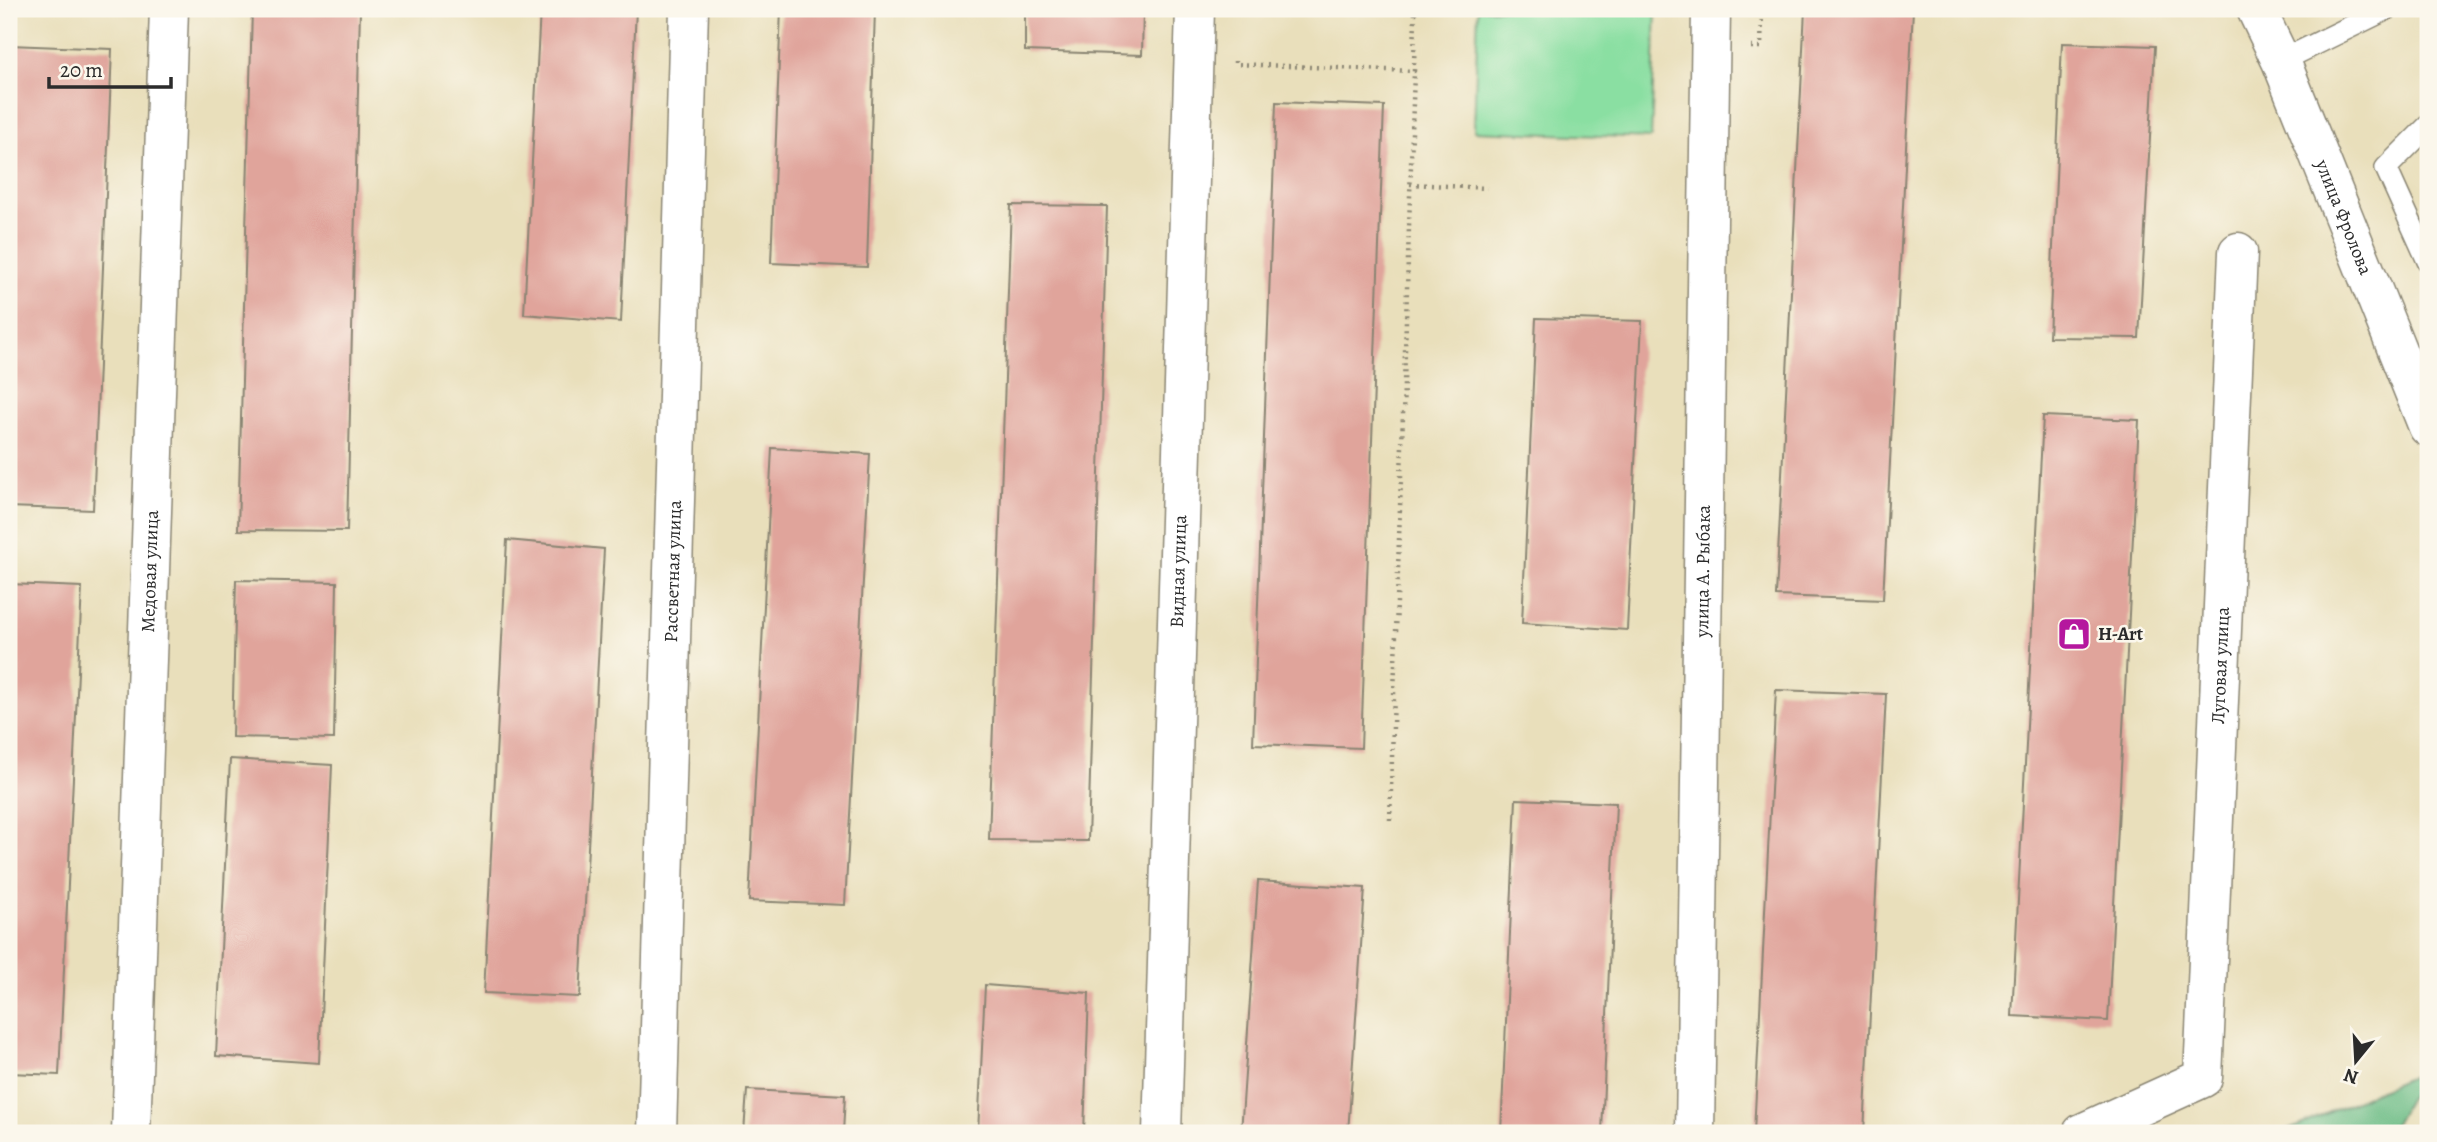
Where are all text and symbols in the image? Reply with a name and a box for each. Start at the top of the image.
scale bar [49,46,172,90]
text: 20 m [60,56,103,84]
street label: улица Фролова [2309,155,2379,279]
street label: Рассветная улица [658,499,688,643]
street label: улица А. Рыбака [1689,504,1717,639]
street label: Медовая улица [135,509,165,633]
street label: Видная улица [1164,514,1193,628]
street label: Луговая улица [2205,606,2236,724]
shop icon: H-Art [2055,615,2093,653]
place label: H-Art [2098,621,2144,647]
north arrow [2322,1026,2392,1096]
text: N [2340,1062,2362,1091]

